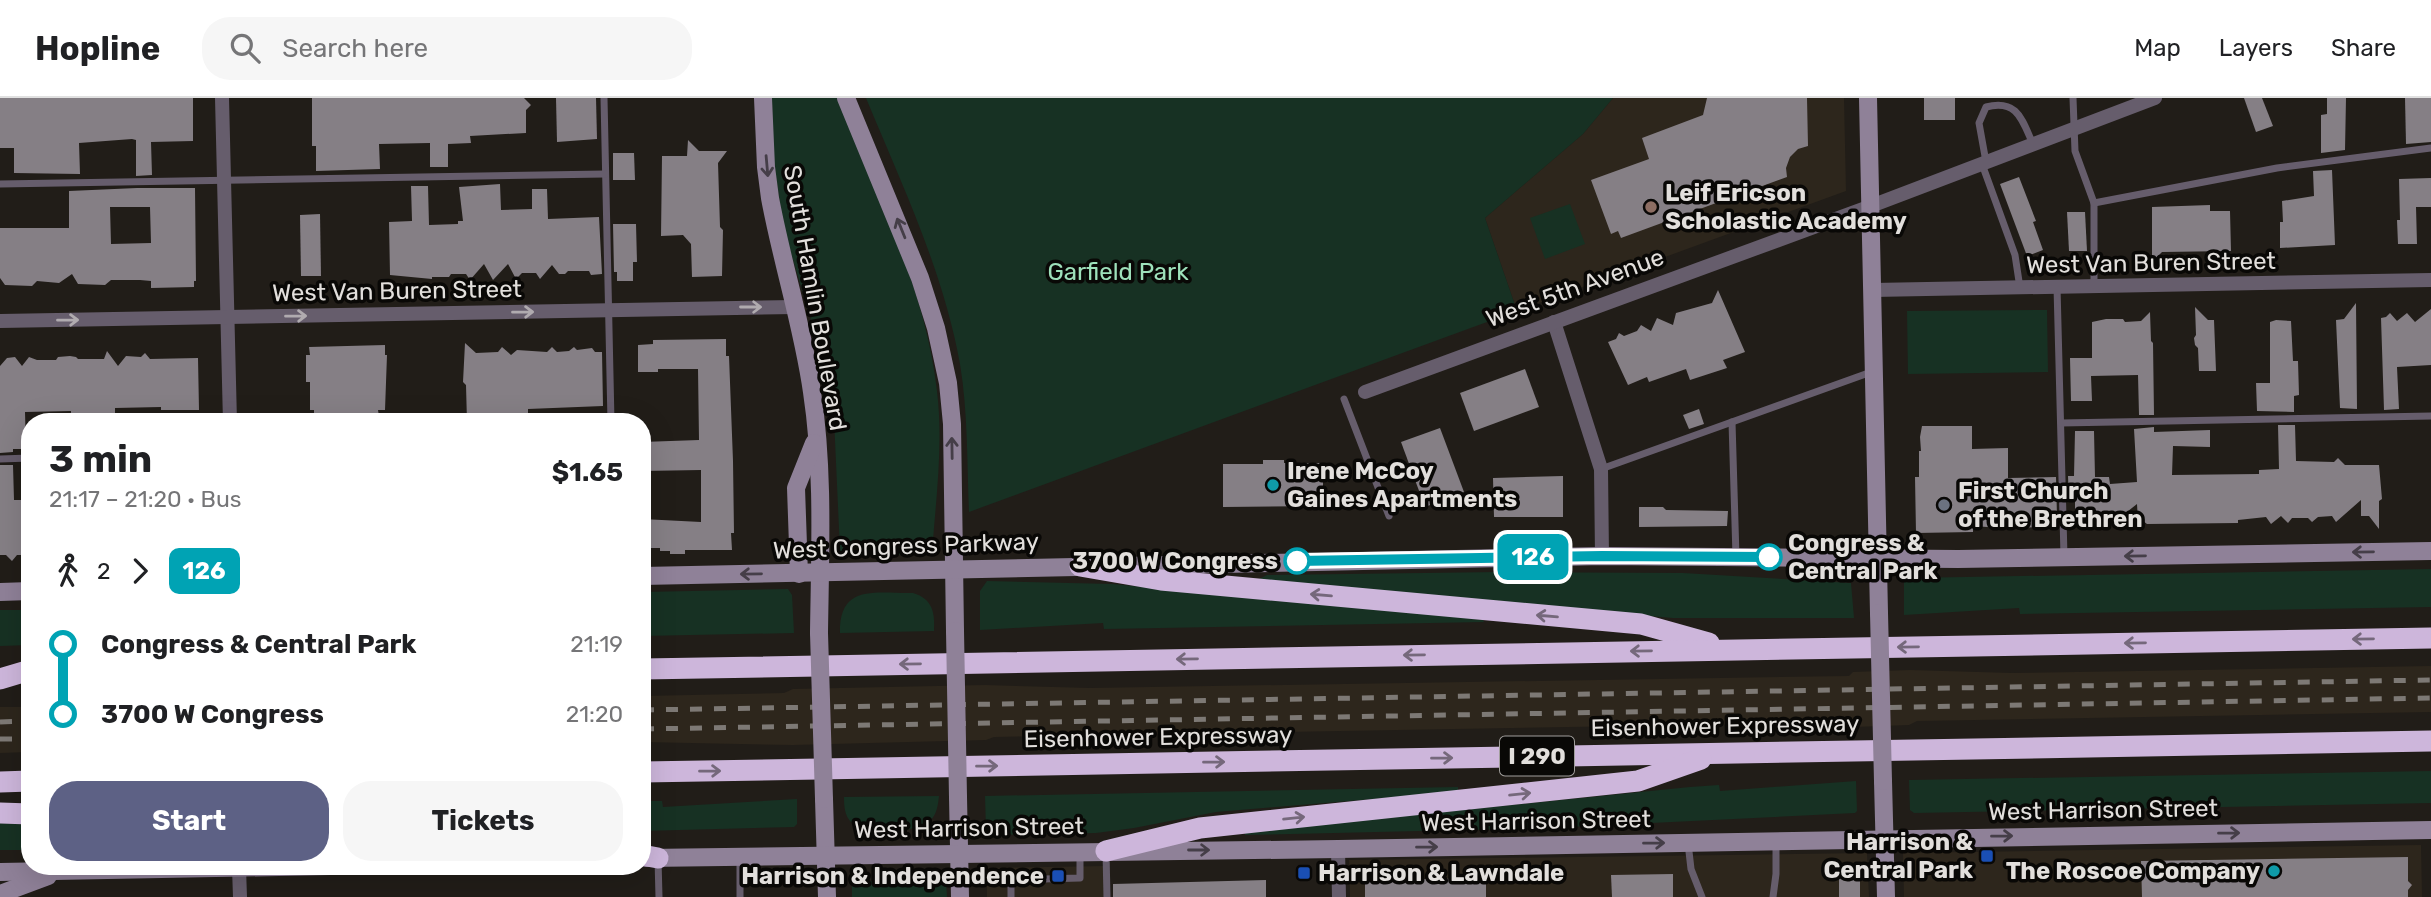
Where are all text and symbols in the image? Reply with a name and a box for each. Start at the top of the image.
search box [202,17,692,80]
text: Hopline [35,29,160,68]
icon: search [226,29,264,67]
text: Search here [282,33,428,64]
text: Map [2134,34,2181,62]
text: Layers [2219,34,2293,62]
text: Share [2331,34,2396,62]
one-way arrow [760,154,773,177]
street label: South Hamlin Boulevard [778,163,852,433]
place label: Leif Ericson Scholastic Academy [1665,179,1907,235]
marker: Leif Ericson Scholastic Academy [1643,199,1659,215]
one-way arrow [893,218,906,240]
street label: West 5th Avenue [1482,243,1668,333]
street label: West Van Buren Street [2026,247,2276,279]
park label: Garfield Park [1047,258,1189,286]
street label: West Van Buren Street [272,275,522,307]
one-way arrow [739,300,762,314]
one-way arrow [511,305,534,318]
one-way arrow [284,309,307,323]
one-way arrow [56,313,79,327]
text: 3 min [49,436,152,482]
one-way arrow [945,437,959,460]
text: $1.65 [552,457,623,488]
place label: Irene McCoy Gaines Apartments [1287,457,1517,513]
marker: Irene McCoy Gaines Apartments [1265,477,1281,493]
place label: First Church of the Brethren [1958,477,2143,533]
text: 21:17 – 21:20 · Bus [49,485,242,513]
marker: First Church of the Brethren [1936,497,1952,513]
street label: West Congress Parkway [773,527,1039,565]
place label: Congress & Central Park [1788,529,1937,585]
line badge: 126 [1493,534,1573,580]
text: 126 [1511,543,1555,571]
marker: Congress & Central Park [1756,544,1782,570]
one-way arrow [2352,545,2375,559]
place label: 3700 W Congress [1072,547,1278,575]
marker: 3700 W Congress [1284,548,1310,574]
one-way arrow [2124,549,2147,563]
icon: walk [49,552,87,590]
icon: forward [121,552,159,590]
text: 2 [97,557,111,585]
text: 126 [183,557,226,585]
one-way arrow [740,568,763,581]
one-way arrow [1310,588,1332,601]
one-way arrow [1536,609,1559,622]
text: Congress & Central Park [101,629,417,660]
text: 21:19 [570,630,623,658]
one-way arrow [2352,632,2375,646]
one-way arrow [2124,636,2147,650]
one-way arrow [1897,640,1920,654]
one-way arrow [1630,644,1653,658]
one-way arrow [1403,648,1426,662]
one-way arrow [1175,652,1198,666]
one-way arrow [899,657,922,671]
text: 3700 W Congress [101,699,324,730]
text: 21:20 [566,700,623,728]
street label: Eisenhower Expressway [1590,710,1860,742]
street label: Eisenhower Expressway [1023,721,1293,753]
road number: I 290 [1500,736,1574,776]
one-way arrow [1430,751,1453,765]
one-way arrow [1203,755,1226,769]
one-way arrow [975,759,998,773]
one-way arrow [699,764,722,778]
button: Start [49,781,329,861]
button: Tickets [343,781,623,861]
one-way arrow [1508,787,1531,800]
street label: West Harrison Street [1988,794,2218,826]
street label: West Harrison Street [1421,805,1651,837]
one-way arrow [1282,811,1305,824]
street label: West Harrison Street [854,812,1084,844]
one-way arrow [2218,826,2241,839]
place label: Harrison & Central Park [1824,828,1973,884]
one-way arrow [1990,829,2013,843]
one-way arrow [1642,836,1665,849]
one-way arrow [1415,841,1438,854]
one-way arrow [1187,843,1210,857]
marker: Harrison & Central Park [1979,848,1995,864]
place label: The Roscoe Company [2006,857,2260,885]
place label: Harrison & Lawndale [1318,859,1564,887]
place label: Harrison & Independence [741,862,1044,890]
marker: The Roscoe Company [2266,863,2282,879]
marker: Harrison & Lawndale [1296,865,1312,881]
marker: Harrison & Independence [1050,868,1066,884]

